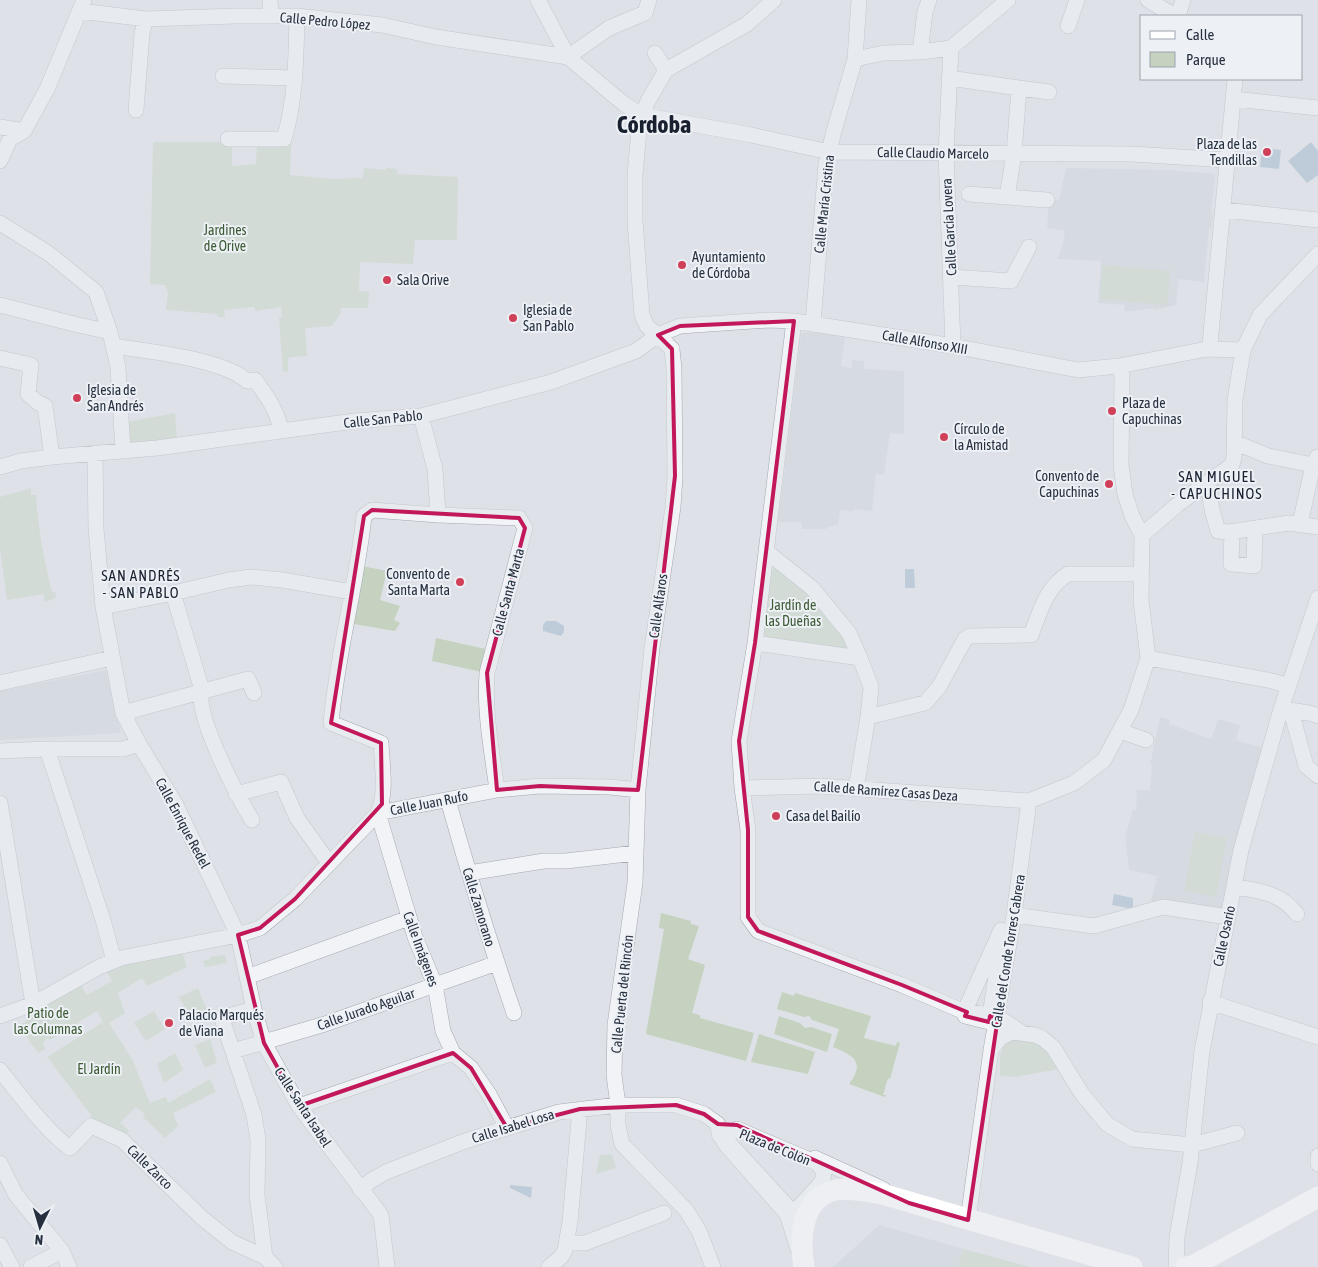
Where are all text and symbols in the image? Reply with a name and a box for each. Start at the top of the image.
street label: Calle Pedro López [279,9,371,33]
legend [1140,15,1303,80]
text: Calle [1186,26,1215,43]
text: Parque [1186,51,1226,68]
district label: Córdoba [617,111,691,138]
place label: Plaza de las Tendillas [1196,136,1257,168]
street label: Calle Claudio Marcelo [877,144,989,162]
marker: Plaza de las Tendillas [1261,146,1273,158]
street label: Calle María Cristina [811,154,837,254]
street label: Calle García Lovera [938,178,960,276]
park label: Jardines de Orive [203,222,247,254]
place label: Ayuntamiento de Córdoba [692,249,766,281]
marker: Ayuntamiento de Córdoba [676,259,688,271]
place label: Sala Orive [397,272,449,288]
marker: Sala Orive [381,274,393,286]
place label: Iglesia de San Pablo [523,302,574,334]
marker: Iglesia de San Pablo [507,312,519,324]
street label: Calle Alfonso XIII [881,327,969,357]
place label: Iglesia de San Andrés [87,382,144,414]
marker: Iglesia de San Andrés [71,392,83,404]
place label: Plaza de Capuchinas [1122,395,1182,427]
marker: Plaza de Capuchinas [1106,405,1118,417]
street label: Calle San Pablo [343,407,423,431]
place label: Círculo de la Amistad [954,421,1008,453]
marker: Círculo de la Amistad [938,431,950,443]
place label: Convento de Capuchinas [1035,468,1099,500]
district label: SAN MIGUEL - CAPUCHINOS [1171,468,1263,502]
marker: Convento de Capuchinas [1103,478,1115,490]
street label: Calle Santa Marta [489,546,527,638]
place label: Convento de Santa Marta [386,566,450,598]
district label: SAN ANDRÉS - SAN PABLO [101,567,181,601]
street label: Calle Alfaros [646,573,670,639]
marker: Convento de Santa Marta [454,576,466,588]
park label: Jardín de las Dueñas [765,597,821,629]
street label: Calle Enrique Redel [152,775,214,871]
street label: Calle de Ramírez Casas Deza [813,778,959,804]
street label: Calle Juan Rufo [389,788,469,818]
place label: Casa del Bailío [786,808,861,824]
marker: Casa del Bailío [770,810,782,822]
street label: Calle Zamorano [459,866,499,948]
street label: Calle del Conde Torres Cabrera [988,873,1028,1029]
street label: Calle Osario [1210,904,1238,968]
street label: Calle Imágenes [400,909,442,989]
street label: Calle Puerta del Rincón [608,934,636,1054]
street label: Calle Jurado Aguilar [315,984,418,1033]
park label: Patio de las Columnas [14,1005,82,1037]
place label: Palacio Marqués de Viana [179,1007,264,1039]
marker: Palacio Marqués de Viana [163,1017,175,1029]
park label: El Jardín [77,1061,121,1077]
street label: Calle Santa Isabel [271,1064,335,1150]
street label: Calle Isabel Losa [470,1106,556,1146]
street label: Plaza de Colón [737,1125,813,1169]
street label: Calle Zarco [124,1141,176,1193]
north arrow [15,1202,65,1252]
text: N [34,1232,44,1248]

